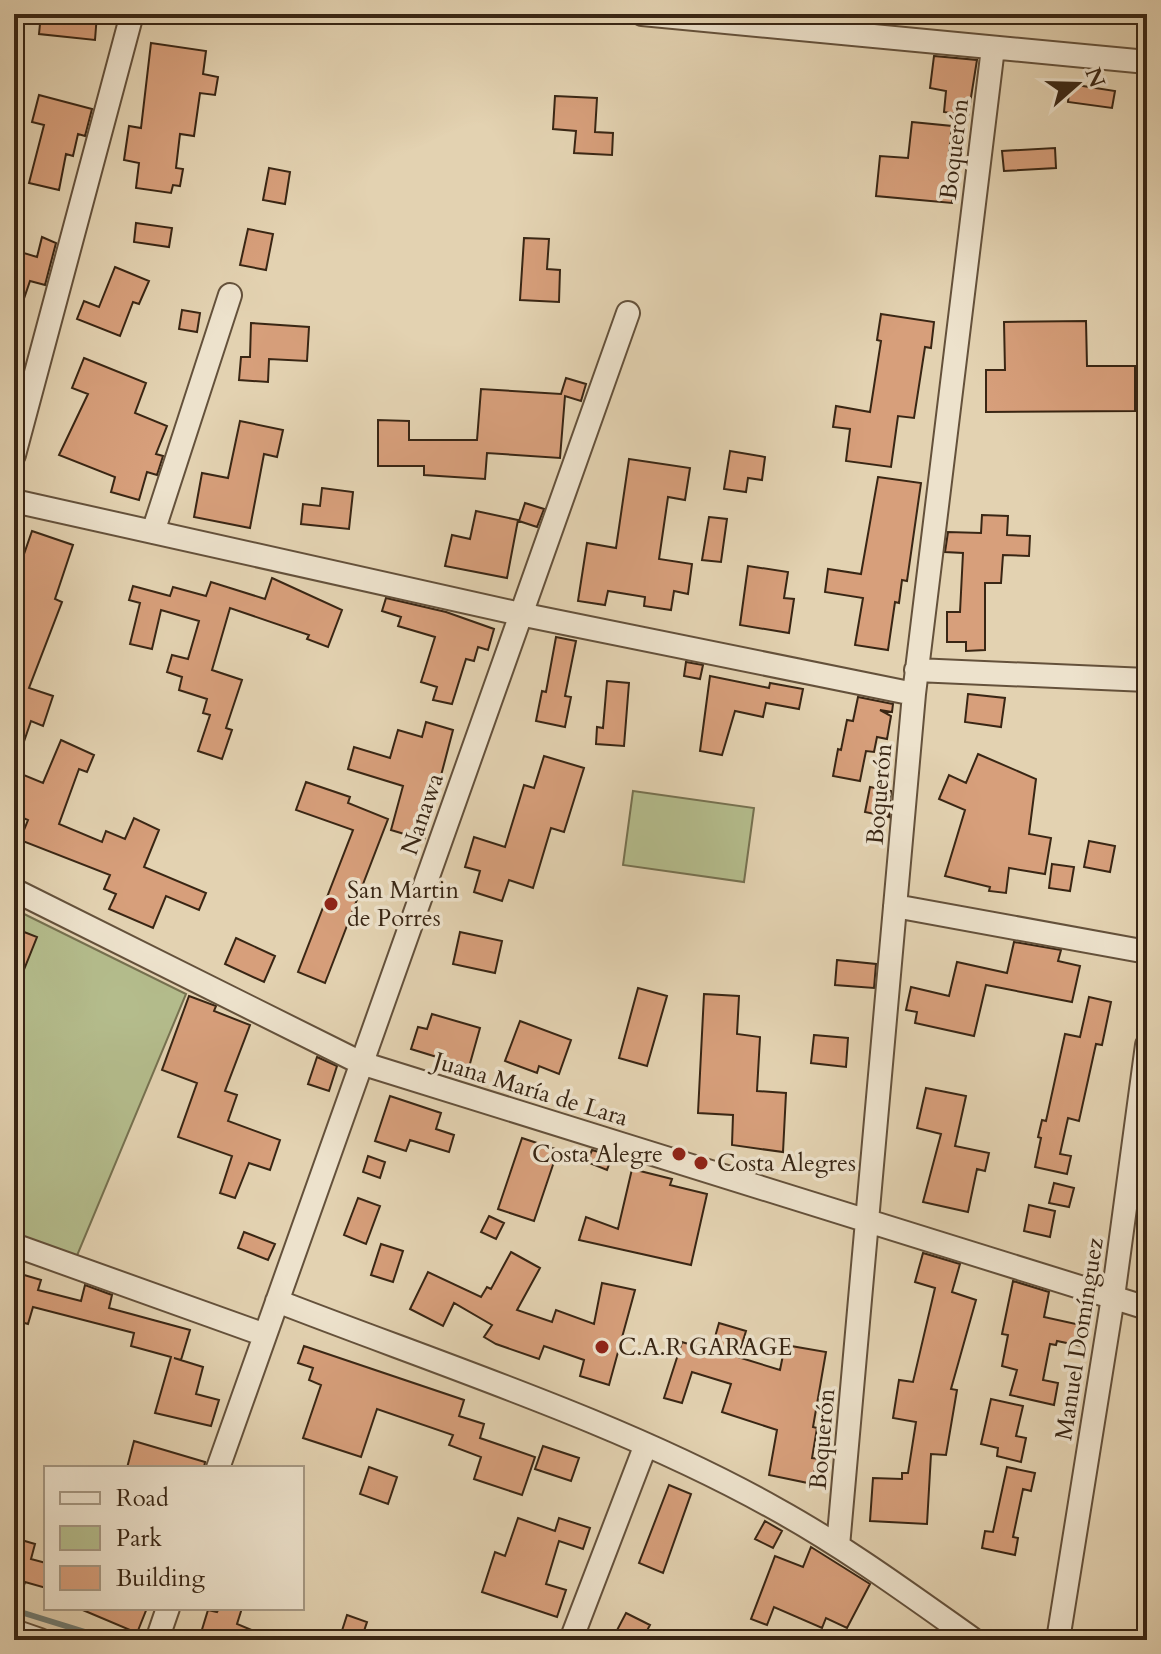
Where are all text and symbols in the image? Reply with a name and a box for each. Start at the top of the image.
north arrow [1037,44,1117,124]
text: N [1077,63,1112,92]
street label: Boquerón [932,96,977,201]
street label: Boquerón [859,742,900,846]
street label: Nanawa [393,768,452,859]
place label: San Martin de Porres [347,874,460,935]
marker: San Martin de Porres [322,895,340,913]
street label: Juana María de Lara [427,1043,633,1135]
place label: Costa Alegre [532,1138,663,1171]
marker: Costa Alegre [670,1145,688,1163]
place label: Costa Alegres [717,1147,856,1180]
marker: Costa Alegres [692,1154,710,1172]
street label: Manuel Domínguez [1047,1235,1112,1443]
place label: C.A.R GARAGE [618,1331,792,1364]
marker: C.A.R GARAGE [593,1338,611,1356]
street label: Boquerón [802,1387,843,1491]
legend [44,1466,304,1610]
text: Road [116,1482,169,1515]
text: Park [116,1522,162,1555]
text: Building [116,1562,206,1595]

